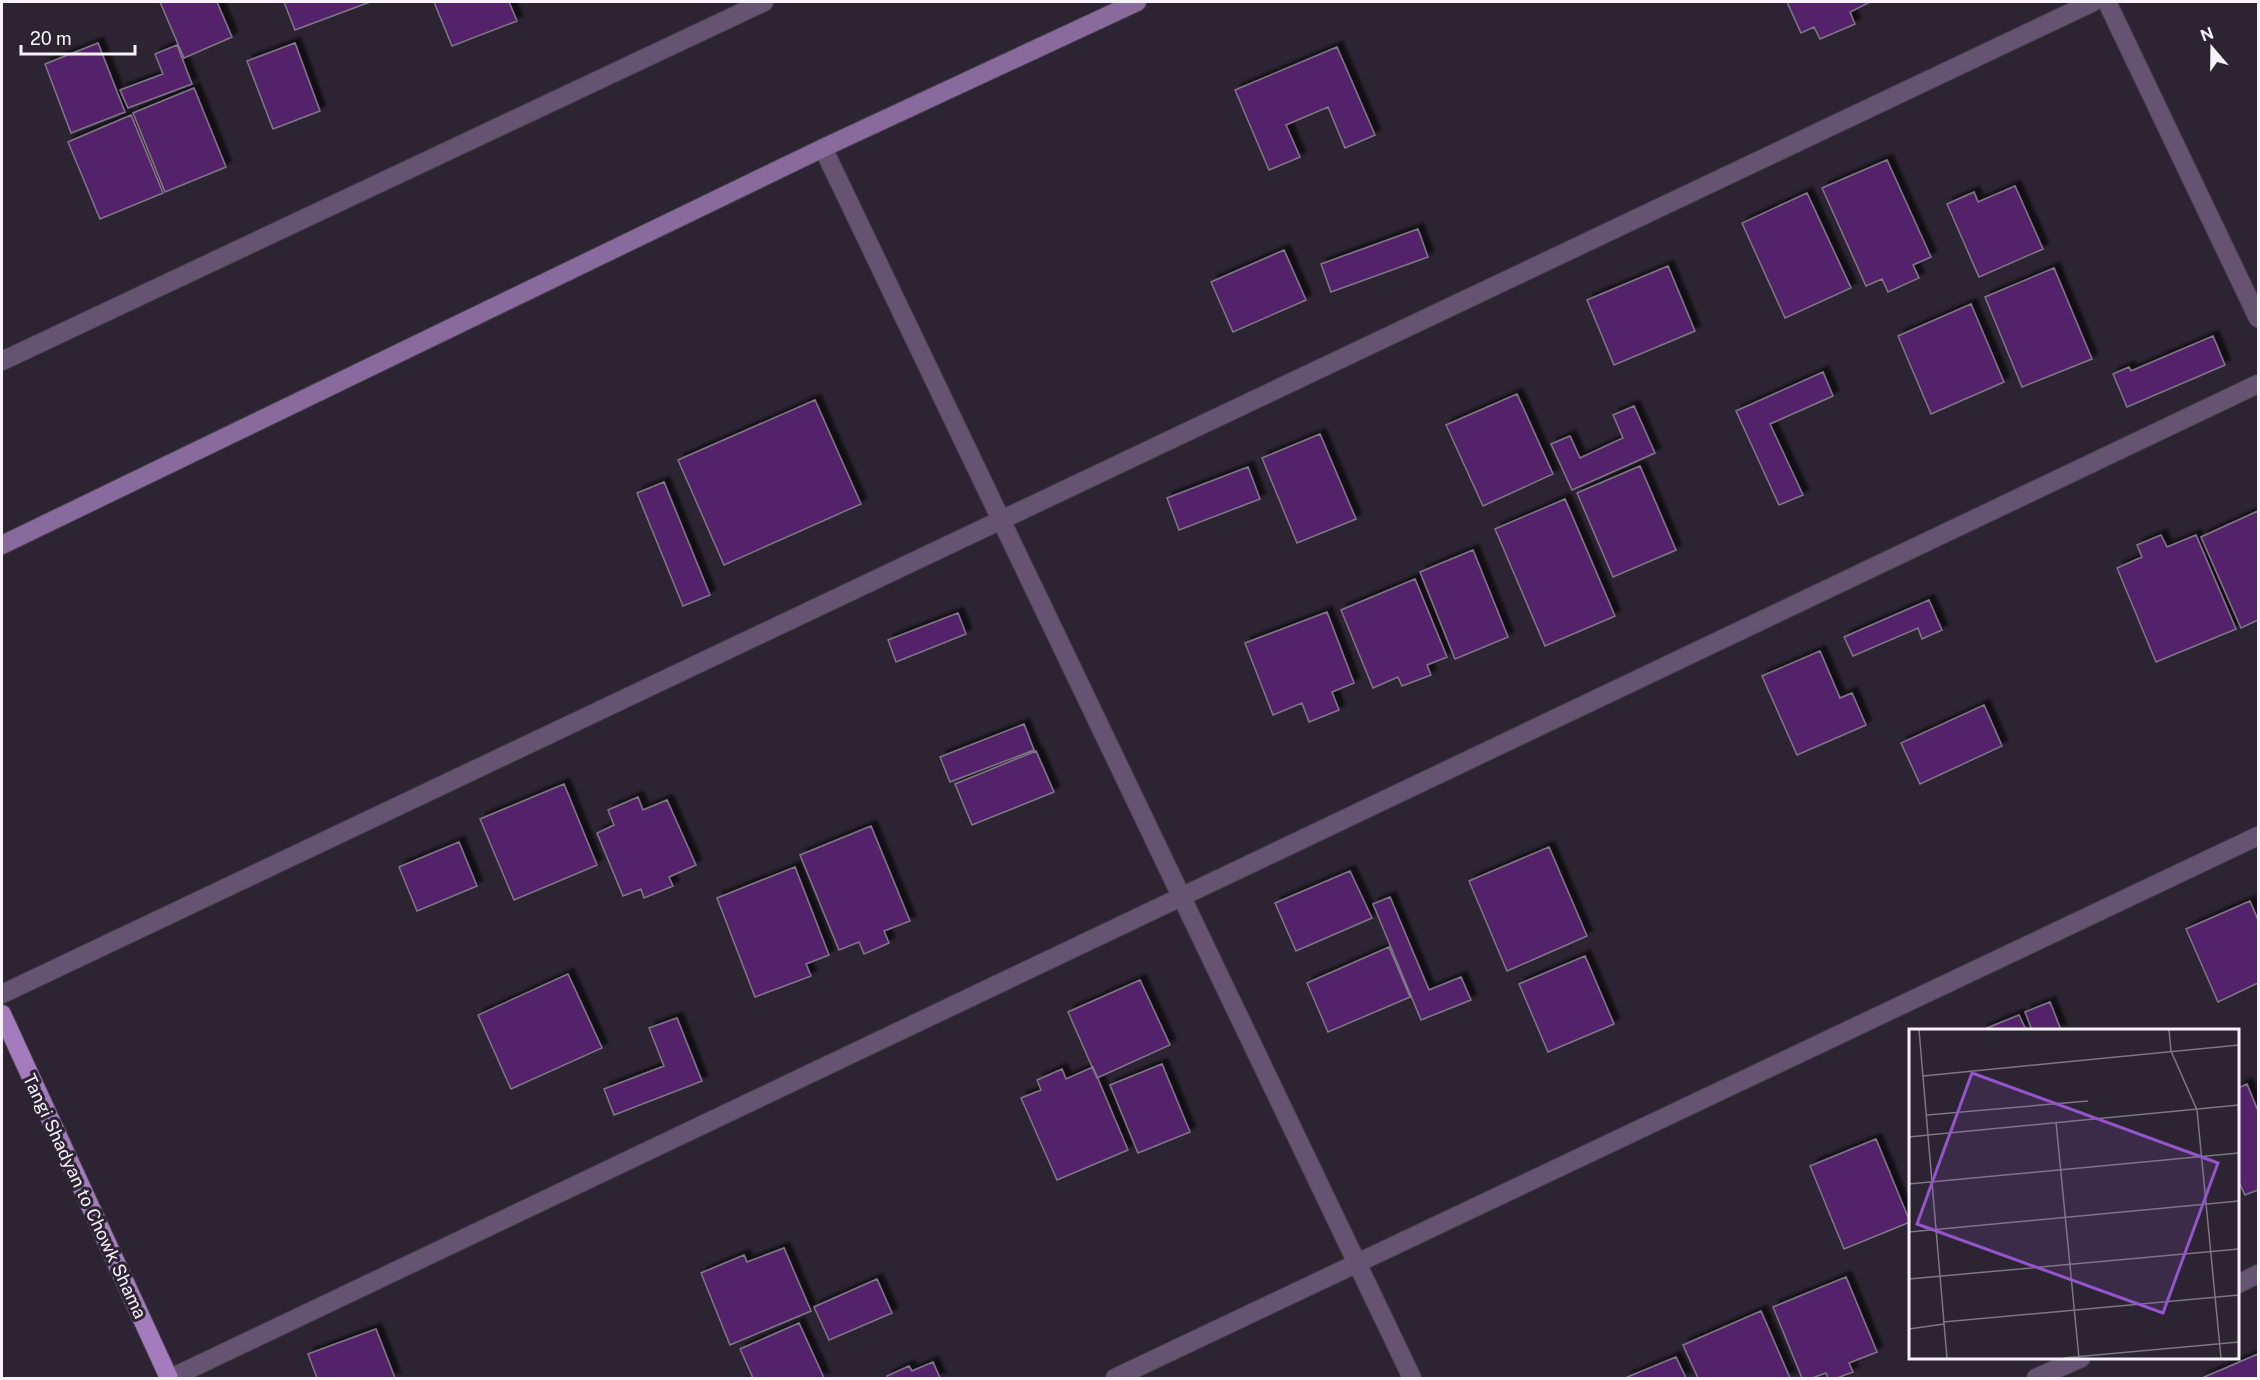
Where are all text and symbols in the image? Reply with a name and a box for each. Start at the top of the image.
scale bar [21,18,135,56]
north arrow [2182,18,2242,78]
text: N [2198,23,2216,45]
text: 20 m [30,28,72,49]
inset map [1909,1029,2239,1359]
street label: Tangi Shadyan to Chowk Shama [19,1070,151,1322]

